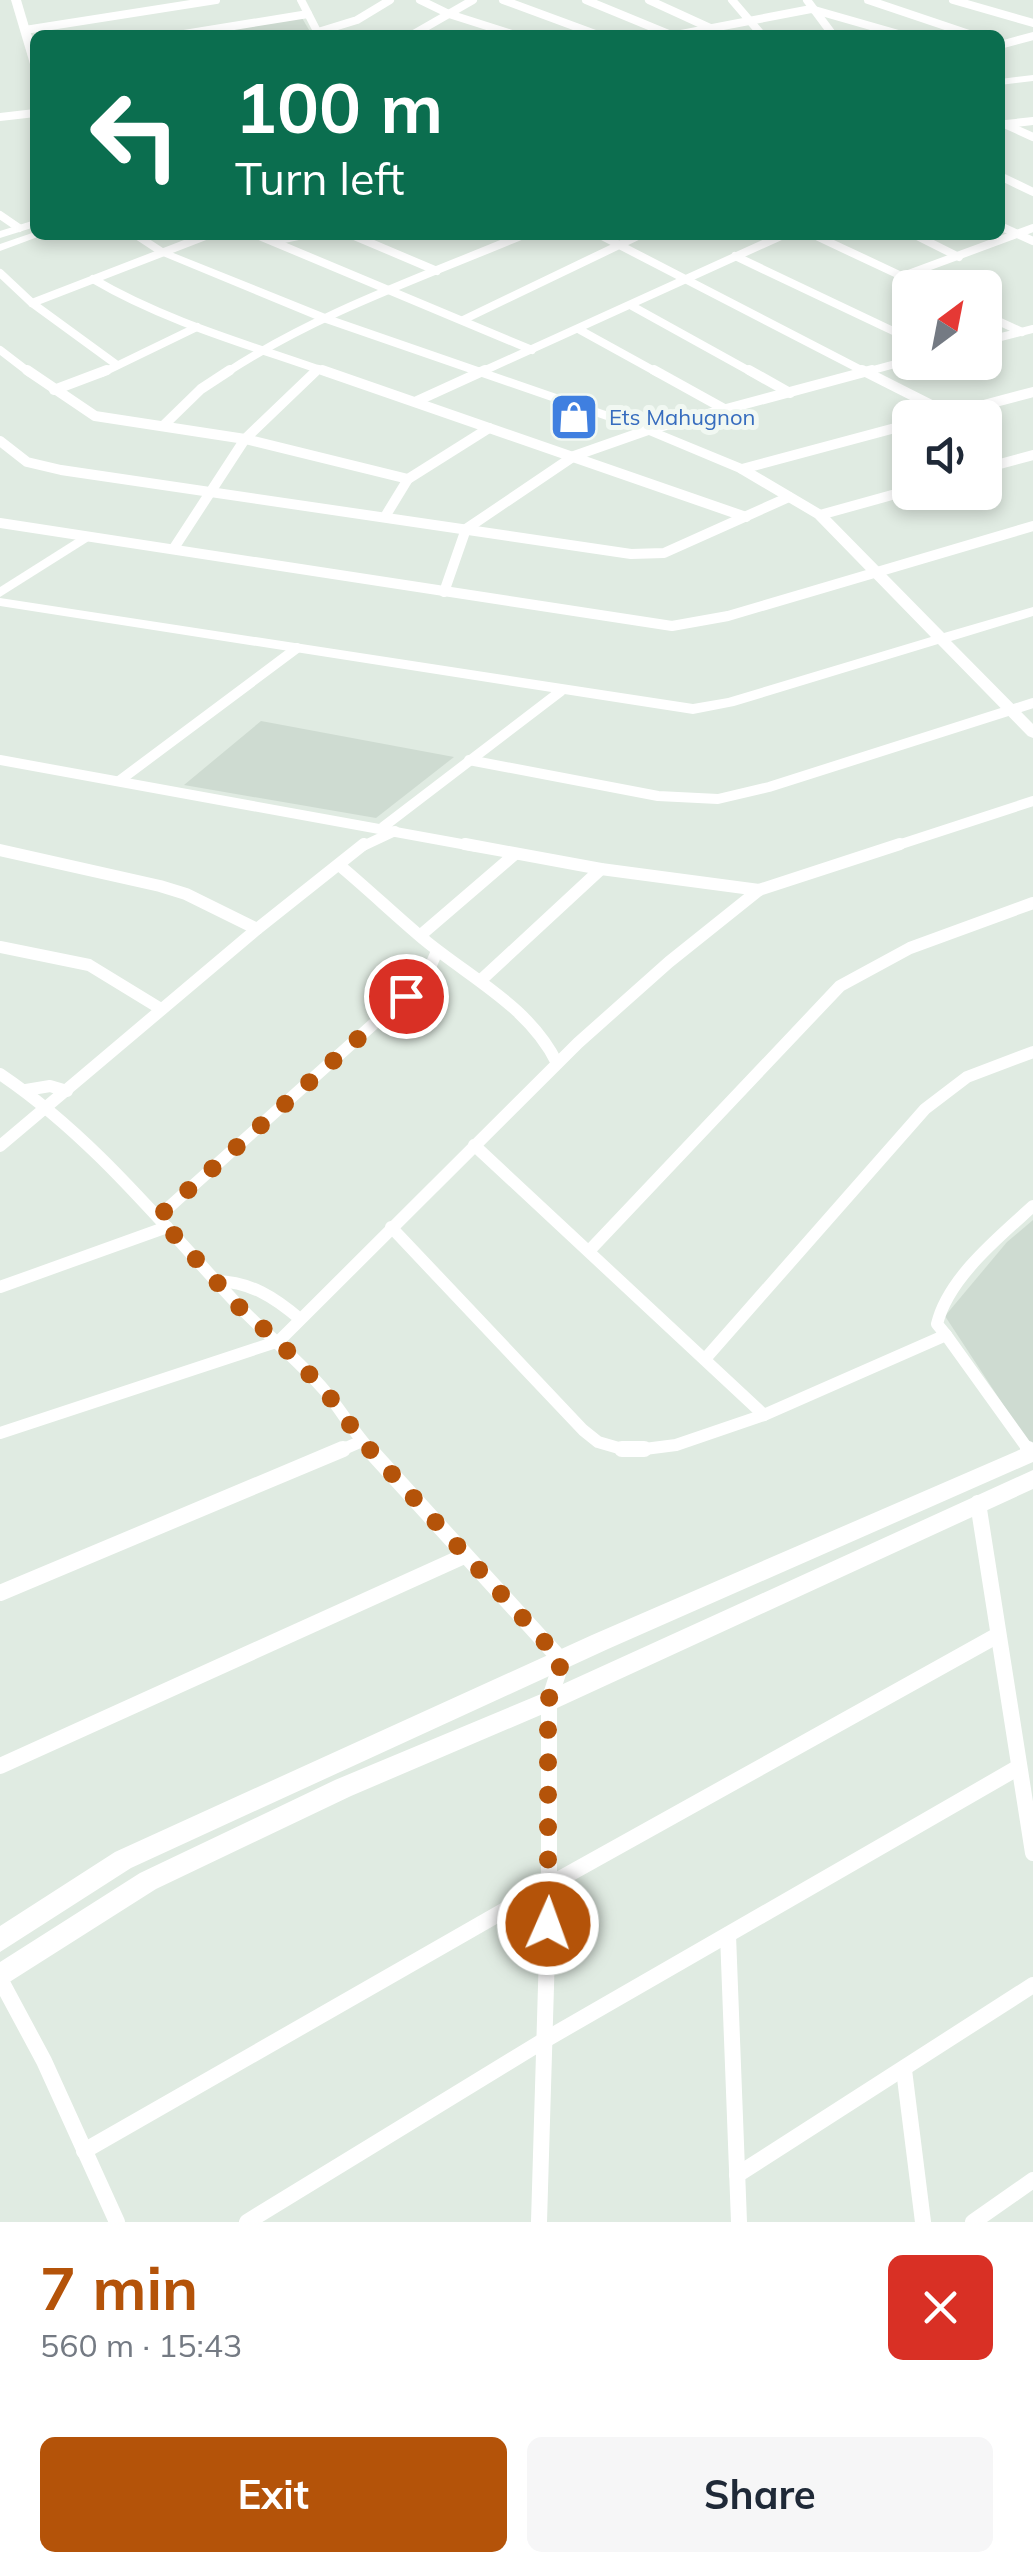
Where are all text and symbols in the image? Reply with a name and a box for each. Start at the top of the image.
text: 100 m [235,63,443,151]
icon: left [70,70,200,200]
text: Turn left [235,150,404,206]
north arrow [892,270,1002,380]
map controls [892,270,1002,510]
shop icon: Ets Mahugnon [548,391,600,443]
button: sound [892,400,1002,510]
place label: Ets Mahugnon [609,403,755,431]
pin [364,954,449,1039]
icon: arrive [379,969,434,1024]
position arrow [496,1872,600,1976]
text: 7 min [40,2250,198,2325]
button: close [888,2255,993,2360]
text: 560 m · 15:43 [40,2325,242,2365]
button: Exit [40,2437,507,2552]
button: Share [527,2437,993,2552]

